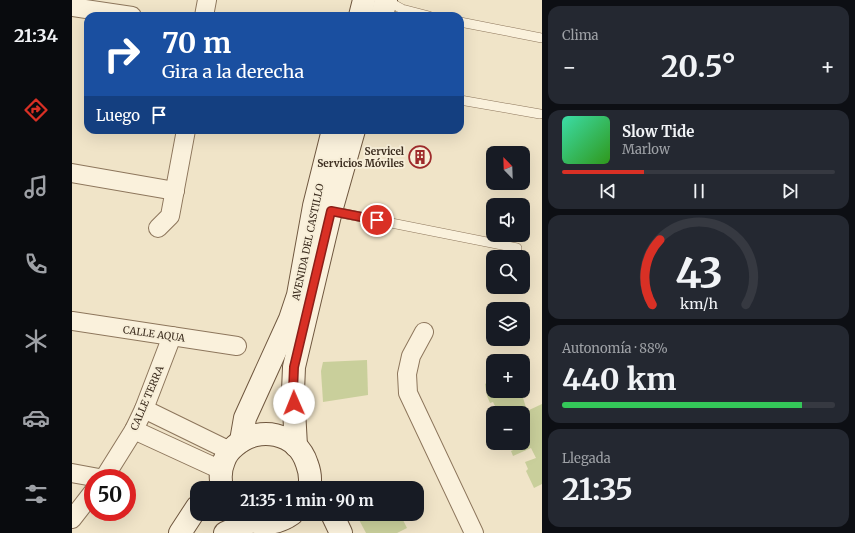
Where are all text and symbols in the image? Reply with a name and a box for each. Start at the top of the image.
text: 21:34 [14,24,58,47]
text: 70 m [162,25,231,61]
text: Clima [562,27,599,44]
icon: right [96,28,148,80]
text: 20.5° [661,47,736,85]
text: − [562,53,577,81]
text: + [820,53,835,81]
text: Gira a la derecha [162,60,304,83]
icon: directions [22,96,50,124]
icon: arrive [148,104,170,126]
text: Luego [96,106,140,125]
text: Slow Tide [622,122,694,141]
text: Marlow [622,141,670,158]
building icon: Servicel Servicios Móviles [407,144,433,170]
place label: Servicel Servicios Móviles [317,145,405,170]
north arrow [486,146,530,190]
map controls [486,146,530,450]
icon: music [22,173,50,201]
icon: previous [597,180,619,202]
icon: pause [688,180,710,202]
icon: next [779,180,801,202]
street label: AVENIDA DEL CASTILLO [289,182,327,303]
button: sound [486,198,530,242]
pin [360,203,394,237]
icon: arrive [366,209,388,231]
text: 43 [675,246,722,298]
icon: phone [22,250,50,278]
button: search [486,250,530,294]
text: km/h [680,294,718,312]
button: layers [486,302,530,346]
street label: CALLE AQUA [122,323,187,345]
icon: climate [22,327,50,355]
text: Autonomía · 88% [562,340,668,357]
button: + [486,354,530,398]
text: 440 km [562,360,676,398]
street label: CALLE TERRA [128,363,167,432]
position arrow [273,382,315,424]
icon: car [22,404,50,432]
button: − [486,406,530,450]
text: Llegada [562,450,611,467]
speed limit sign: 50 [84,469,136,521]
text: 21:35 [562,470,633,508]
icon: filters [22,480,50,508]
text: 21:35 · 1 min · 90 m [240,491,374,510]

